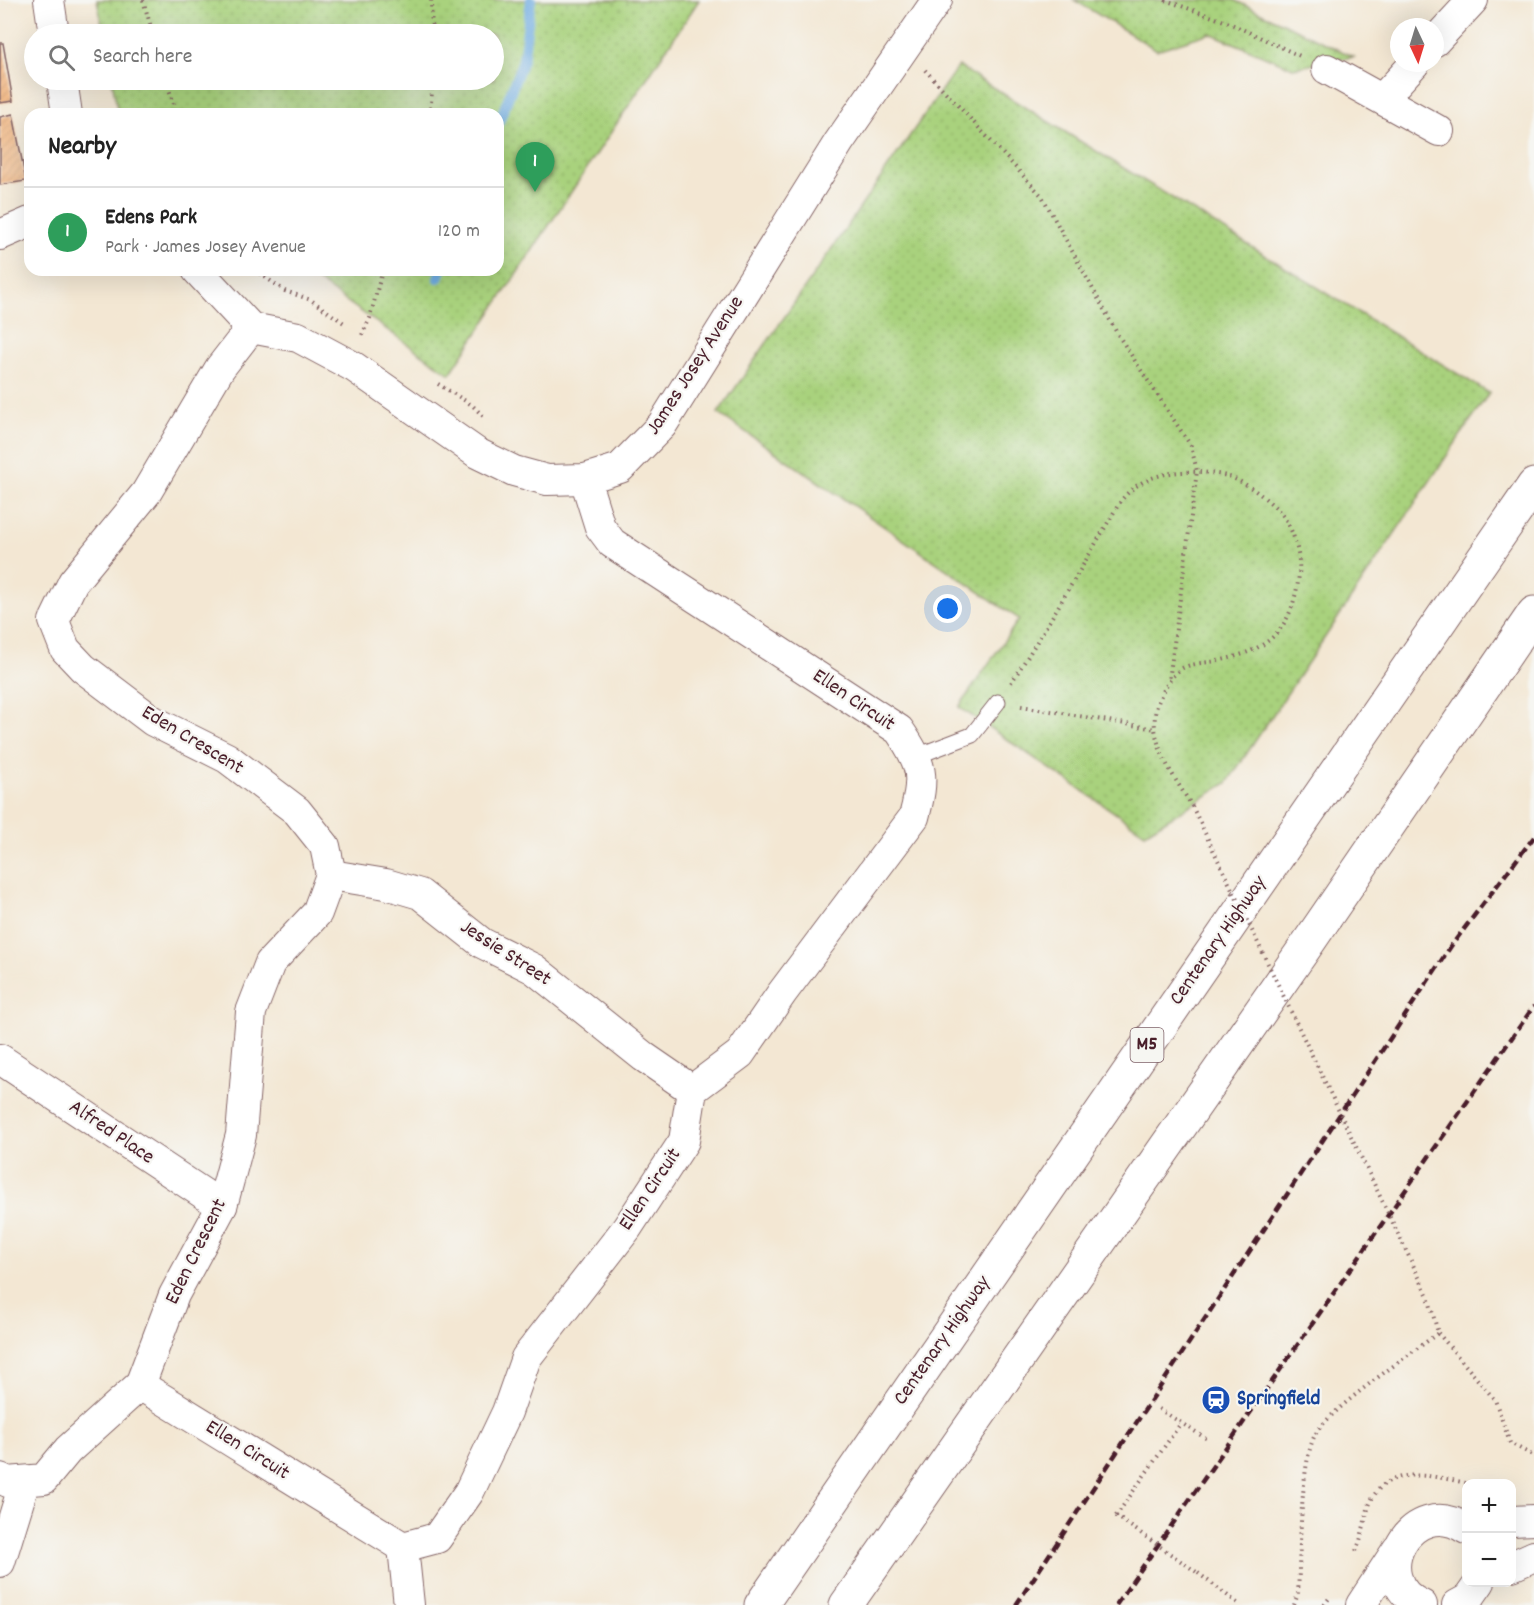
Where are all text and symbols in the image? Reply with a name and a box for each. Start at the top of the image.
north arrow [1390,18,1444,72]
search box [24,24,504,90]
icon: search [45,41,78,74]
text: Search here [93,42,192,73]
text: Nearby [48,129,116,166]
pin: 1 [516,142,554,192]
text: Edens Park [105,203,197,234]
text: 1 [65,218,70,246]
text: 120 m [438,218,480,246]
text: Park · James Josey Avenue [105,234,306,262]
street label: James Josey Avenue [640,290,752,442]
your location [933,594,962,623]
street label: Ellen Circuit [805,662,901,740]
street label: Eden Crescent [135,699,249,783]
street label: Centenary Highway [1163,870,1275,1012]
street label: Jessie Street [453,913,557,995]
road number: M5 [1130,1028,1164,1062]
street label: Alfred Place [62,1093,160,1173]
street label: Ellen Circuit [612,1142,690,1238]
street label: Eden Crescent [158,1194,236,1310]
street label: Centenary Highway [887,1270,999,1412]
station icon: Springfield [1200,1384,1232,1416]
place label: Springfield [1237,1385,1320,1415]
street label: Ellen Circuit [199,1413,295,1489]
map controls [1462,1479,1516,1587]
button: + [1462,1479,1516,1533]
button: − [1462,1533,1516,1587]

